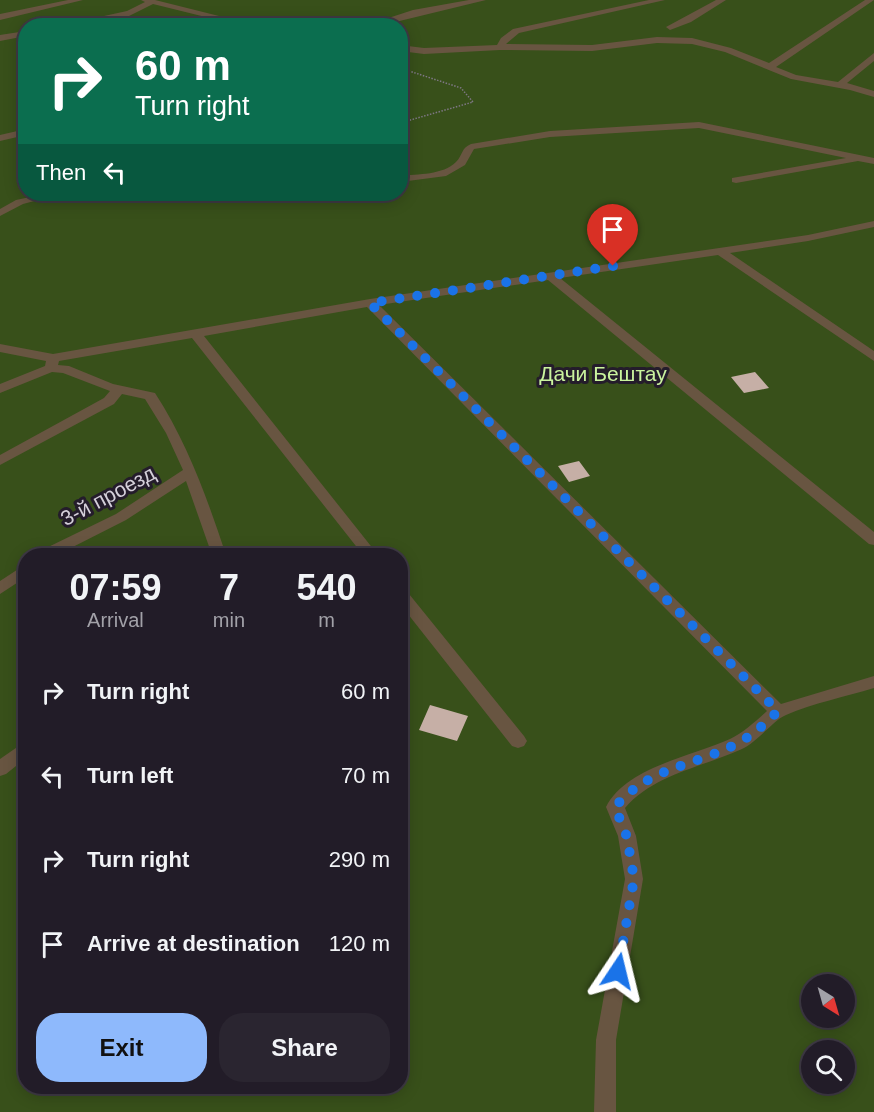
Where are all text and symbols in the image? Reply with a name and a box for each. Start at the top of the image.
icon: right [36,42,114,120]
text: 60 m [135,42,231,89]
text: Turn right [135,91,250,121]
icon: left [98,156,131,189]
text: Then [36,160,86,185]
pin [587,204,638,266]
icon: arrive [596,213,629,246]
park label: Дачи Бештау [539,362,667,385]
street label: 3-й проезд [57,461,159,530]
text: 07:59 [69,567,161,608]
text: 7 [219,567,239,608]
text: 540 [296,567,357,608]
text: Arrival [87,609,144,631]
text: min [213,609,245,631]
text: m [318,609,335,631]
icon: right [36,676,69,709]
text: Turn right [87,679,189,704]
text: 60 m [341,679,390,704]
icon: left [36,760,69,793]
text: Turn left [87,763,173,788]
text: 70 m [341,763,390,788]
icon: right [36,844,69,877]
text: Turn right [87,847,189,872]
text: 290 m [329,847,390,872]
icon: arrive [36,928,69,961]
text: Arrive at destination [87,931,300,956]
text: 120 m [329,931,390,956]
position arrow [586,939,650,1003]
north arrow [801,974,855,1028]
map controls [801,974,855,1094]
button: Exit [36,1013,207,1082]
button: Share [219,1013,390,1082]
button: search [801,1040,855,1094]

